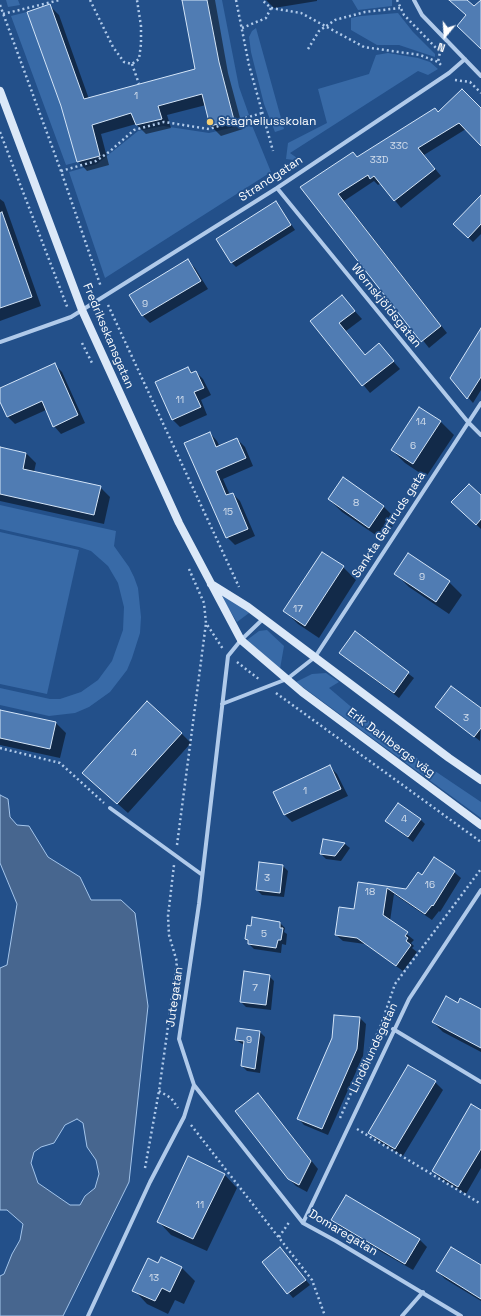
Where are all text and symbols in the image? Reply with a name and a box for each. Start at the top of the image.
north arrow [425,16,465,56]
text: N [436,40,447,55]
house number: 1 [134,90,138,102]
place label: Stagneliusskolan [218,115,316,129]
marker: Stagneliusskolan [205,117,215,127]
house number: 33C [390,140,408,152]
street label: Strandgatan [236,153,306,205]
house number: 33D [370,154,388,166]
street label: Wernskjöldsgatan [348,261,424,351]
street label: Fredriksskansgatan [79,281,137,391]
house number: 9 [142,298,148,310]
house number: 11 [176,394,184,406]
house number: 14 [416,416,426,428]
house number: 6 [410,440,416,452]
street label: Sankta Gertruds gata [349,469,429,581]
house number: 8 [353,497,359,509]
house number: 15 [223,506,233,518]
house number: 9 [419,571,425,583]
house number: 17 [293,603,303,615]
street label: Erik Dahlbergs väg [344,705,438,781]
house number: 3 [463,712,469,724]
house number: 4 [131,747,137,759]
house number: 1 [303,785,307,797]
house number: 4 [401,813,407,825]
house number: 3 [264,872,270,884]
house number: 16 [425,879,435,891]
house number: 18 [365,886,375,898]
house number: 5 [261,928,267,940]
street label: Jutegatan [164,966,186,1028]
house number: 7 [252,982,258,994]
street label: Lindölundsgatan [347,1001,401,1095]
house number: 9 [246,1034,252,1046]
house number: 11 [196,1199,204,1211]
street label: Domaregatan [306,1207,380,1259]
house number: 13 [149,1272,159,1284]

